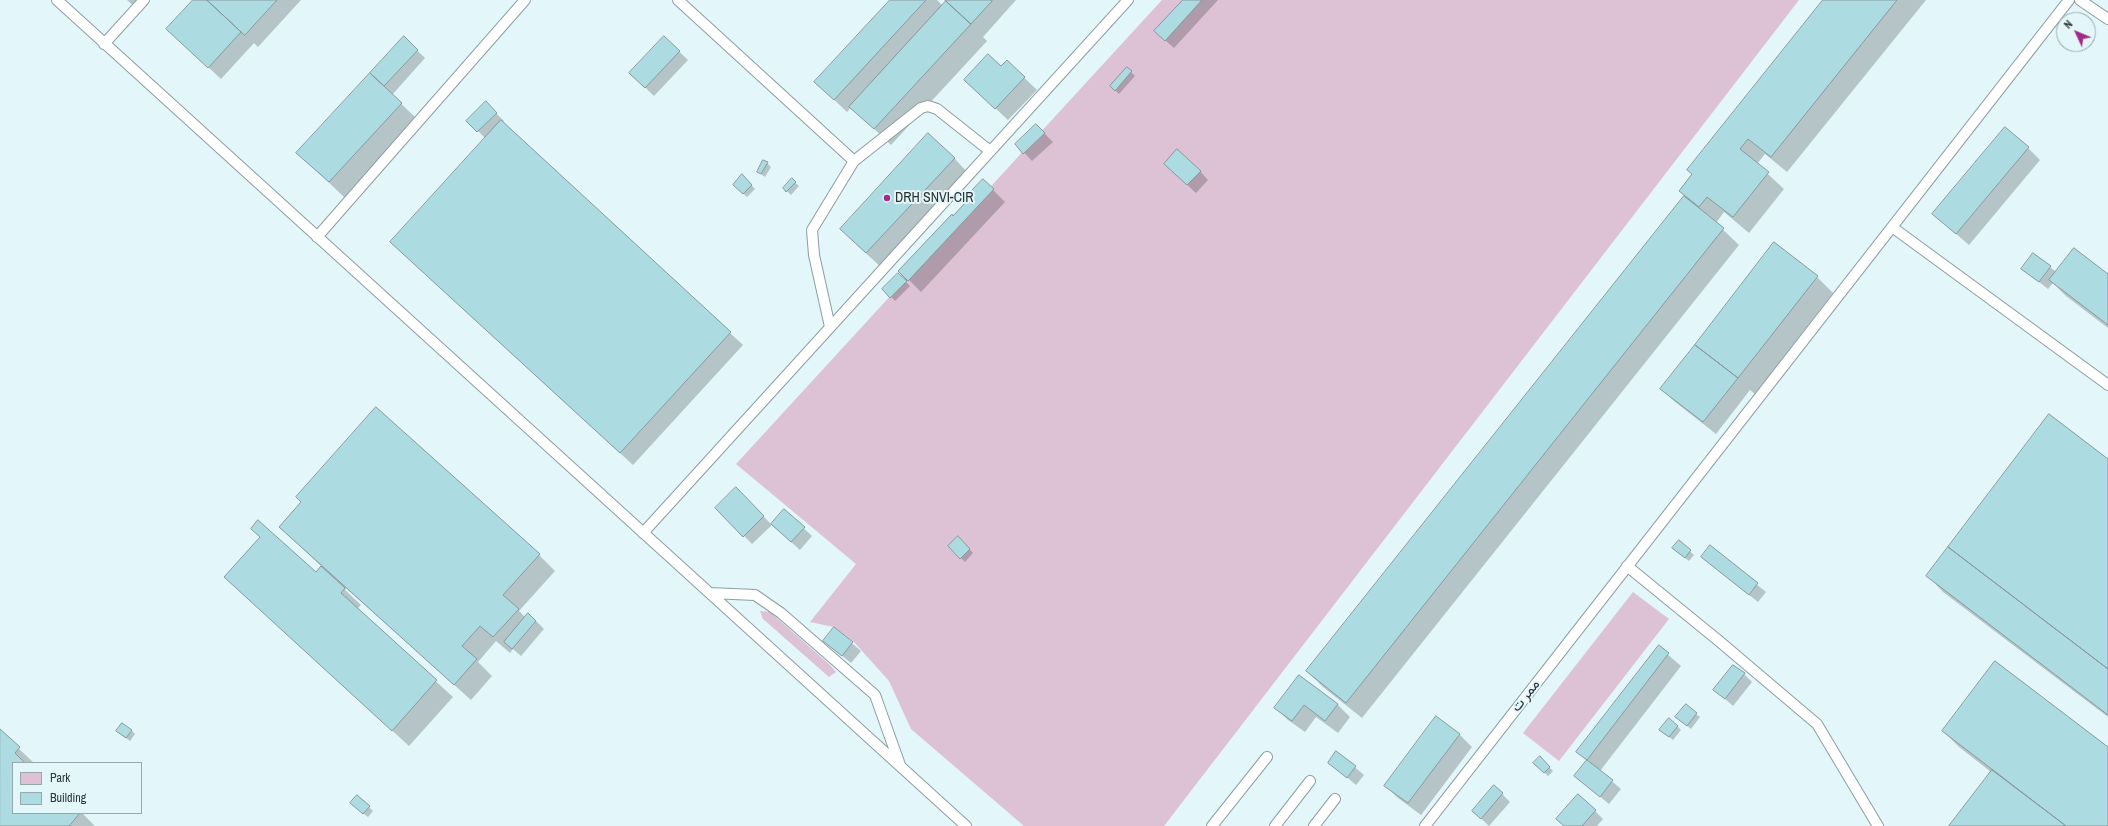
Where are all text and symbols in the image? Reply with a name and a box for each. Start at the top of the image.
north arrow [2056,12,2096,52]
text: N [2061,17,2075,32]
place label: DRH SNVI-CIR [895,190,973,206]
marker: DRH SNVI-CIR [882,193,892,203]
street label: ممر ت [1508,677,1544,715]
legend [12,762,142,814]
text: Park [50,770,70,786]
text: Building [50,790,86,806]

